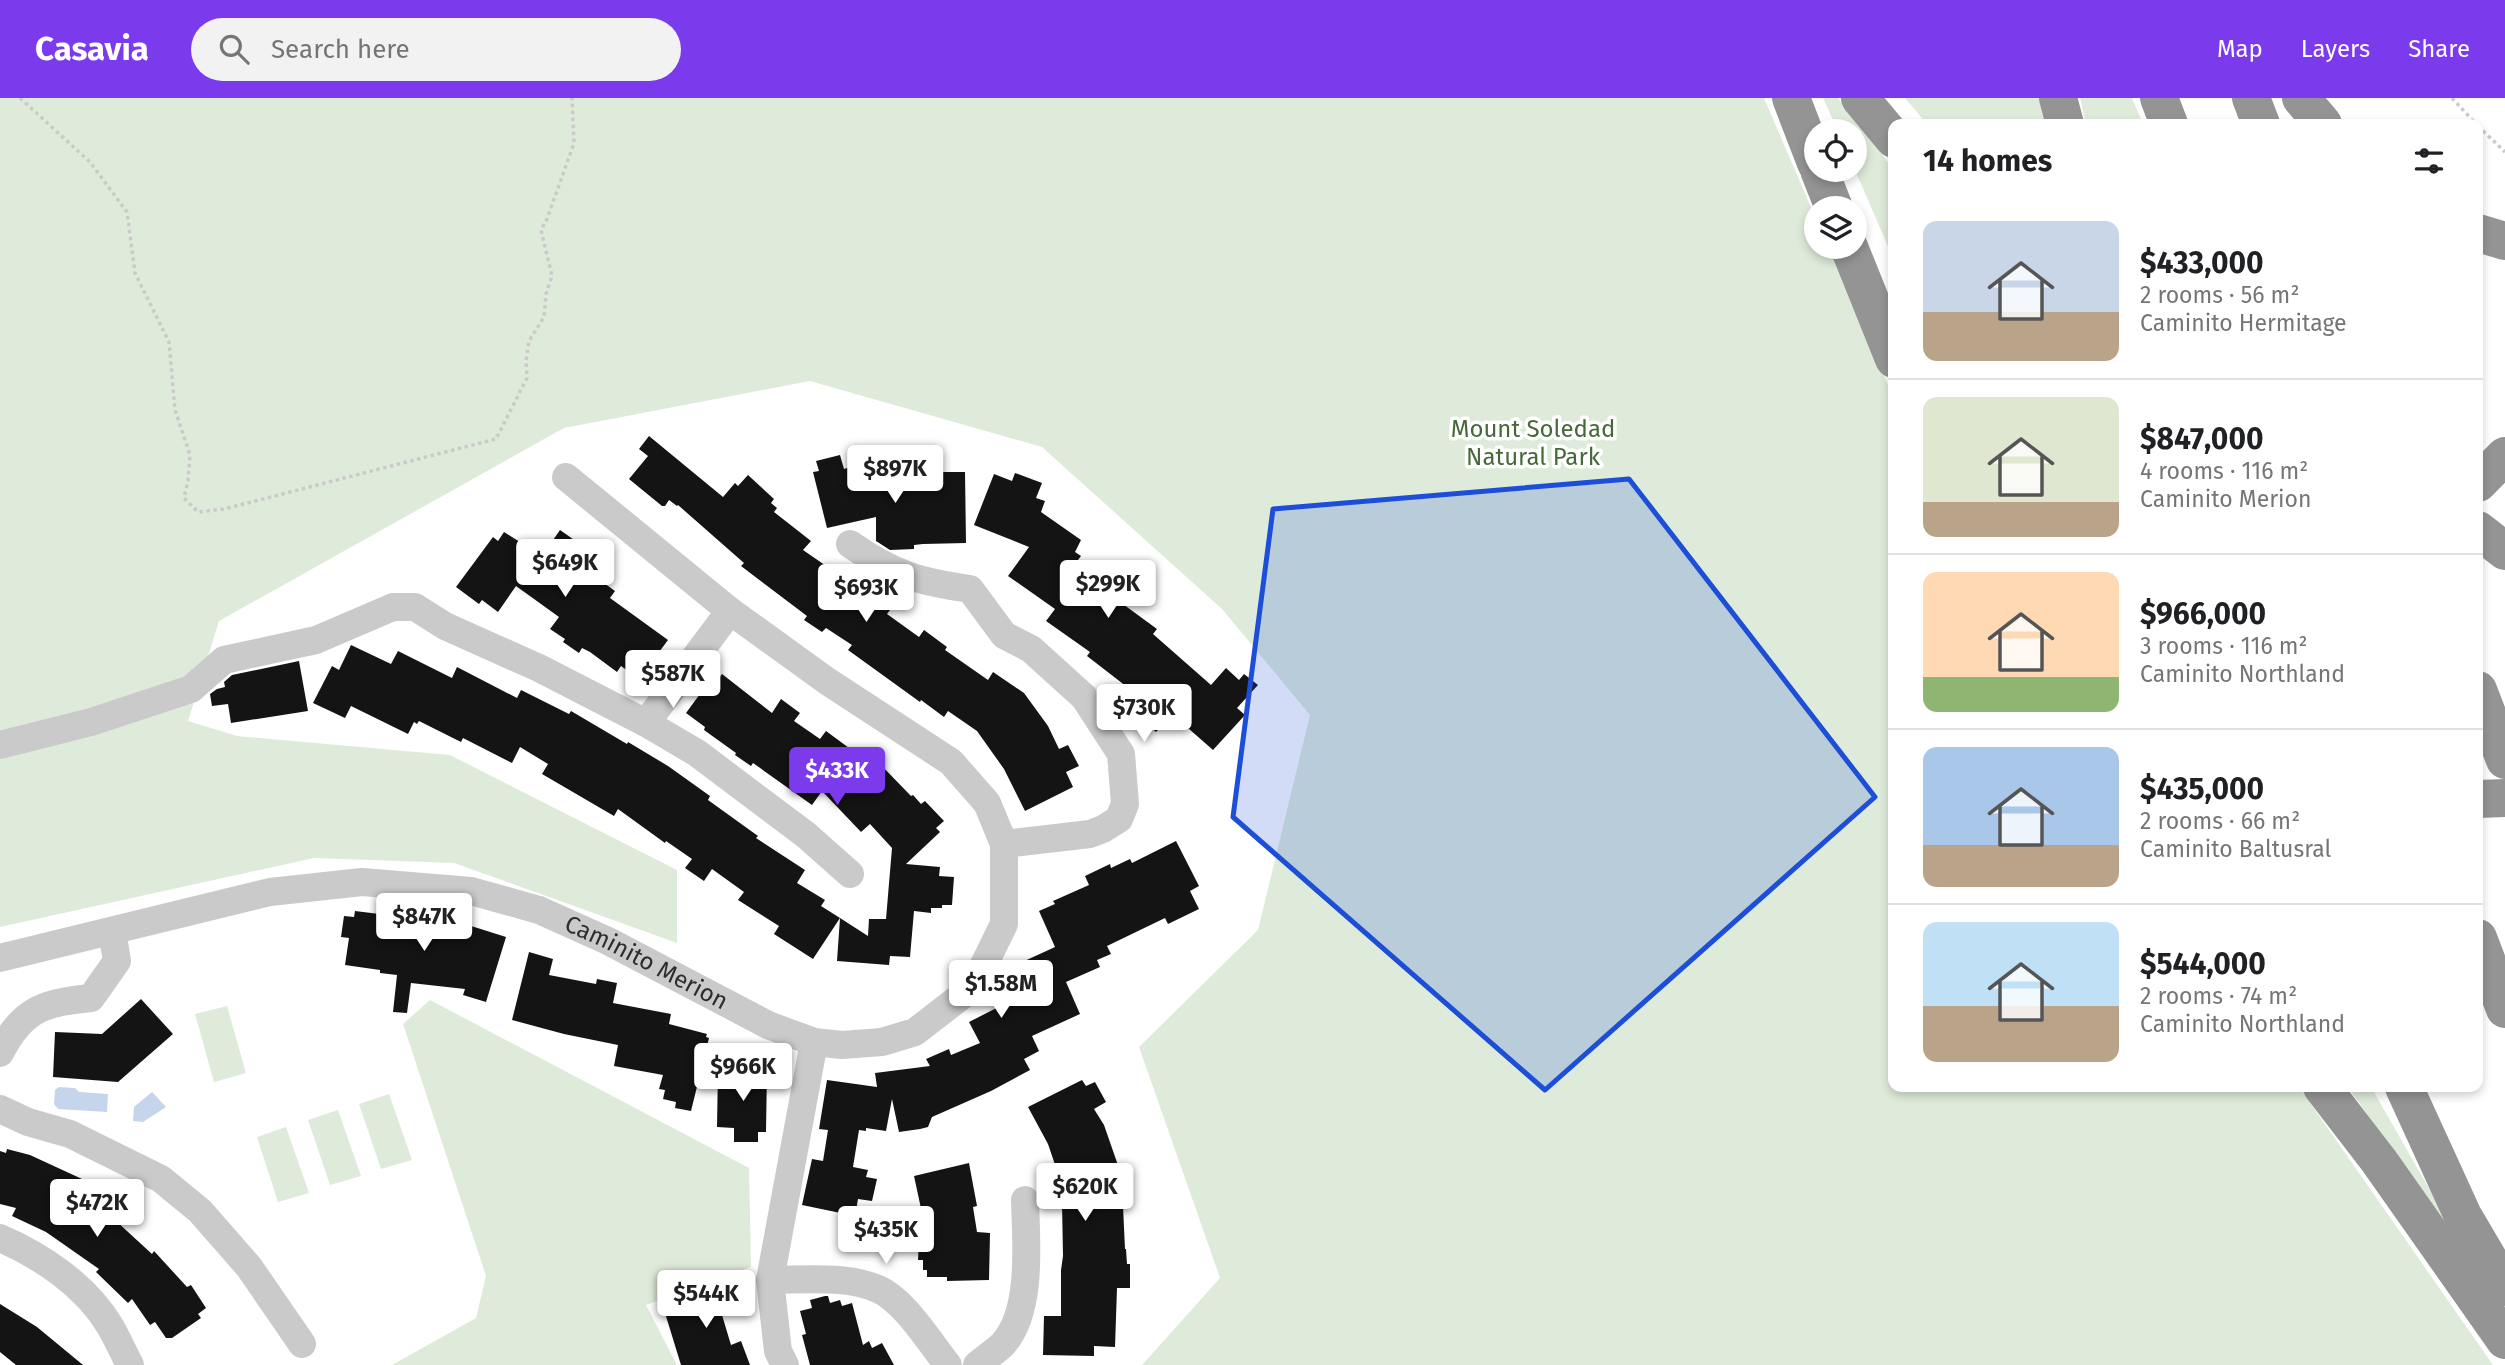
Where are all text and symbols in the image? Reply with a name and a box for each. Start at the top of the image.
search box [191,18,681,81]
text: Casavia [35,29,149,69]
icon: search [215,30,253,68]
text: Search here [271,34,410,65]
text: Map [2217,35,2263,63]
text: Layers [2301,35,2370,63]
text: Share [2408,35,2470,63]
map controls [1804,119,1867,259]
button: locate [1804,119,1867,182]
icon: filters [2410,142,2448,180]
text: 14 homes [1923,143,2052,179]
button: layers [1804,196,1867,259]
text: $433,000 [2140,245,2264,281]
icon: home [1979,249,2063,333]
text: 2 rooms · 56 m² [2140,281,2299,309]
text: Caminito Hermitage [2140,309,2347,337]
park label: Mount Soledad Natural Park [1451,415,1615,471]
text: $847,000 [2140,421,2263,457]
icon: home [1979,425,2063,509]
pin: $897K [846,446,944,505]
text: $897K [863,454,927,482]
text: 4 rooms · 116 m² [2140,457,2308,485]
text: Caminito Merion [2140,485,2312,513]
pin: $649K [516,540,614,599]
text: $649K [532,548,598,576]
pin: $299K [1059,560,1157,620]
pin: $693K [817,564,915,624]
text: $299K [1076,569,1140,597]
text: $693K [834,573,898,601]
text: $966,000 [2140,596,2266,632]
icon: home [1979,600,2063,684]
text: 3 rooms · 116 m² [2140,632,2308,660]
pin: $587K [624,650,722,710]
text: $587K [641,659,705,687]
text: Caminito Northland [2140,660,2345,688]
pin: $730K [1095,684,1193,744]
text: $730K [1113,693,1175,721]
pin: $433K [788,748,886,807]
text: $433K [805,756,869,784]
text: $435,000 [2140,771,2264,807]
icon: home [1979,775,2063,859]
text: 2 rooms · 66 m² [2140,807,2300,835]
text: Caminito Baltusral [2140,835,2331,863]
pin: $847K [375,894,473,953]
text: $847K [392,902,456,930]
street label: Caminito Merion [561,910,733,1015]
text: $544,000 [2140,946,2266,982]
icon: home [1979,950,2063,1034]
pin: $1.58M [944,960,1058,1020]
text: $1.58M [965,969,1037,997]
text: 2 rooms · 74 m² [2140,982,2297,1010]
text: Caminito Northland [2140,1010,2345,1038]
pin: $966K [694,1044,792,1103]
text: $966K [710,1052,776,1080]
pin: $620K [1036,1164,1134,1223]
text: $620K [1052,1172,1118,1200]
pin: $472K [48,1180,146,1239]
text: $472K [66,1188,128,1216]
pin: $435K [837,1206,935,1266]
text: $435K [854,1215,918,1243]
pin: $544K [657,1270,755,1330]
text: $544K [673,1279,739,1307]

